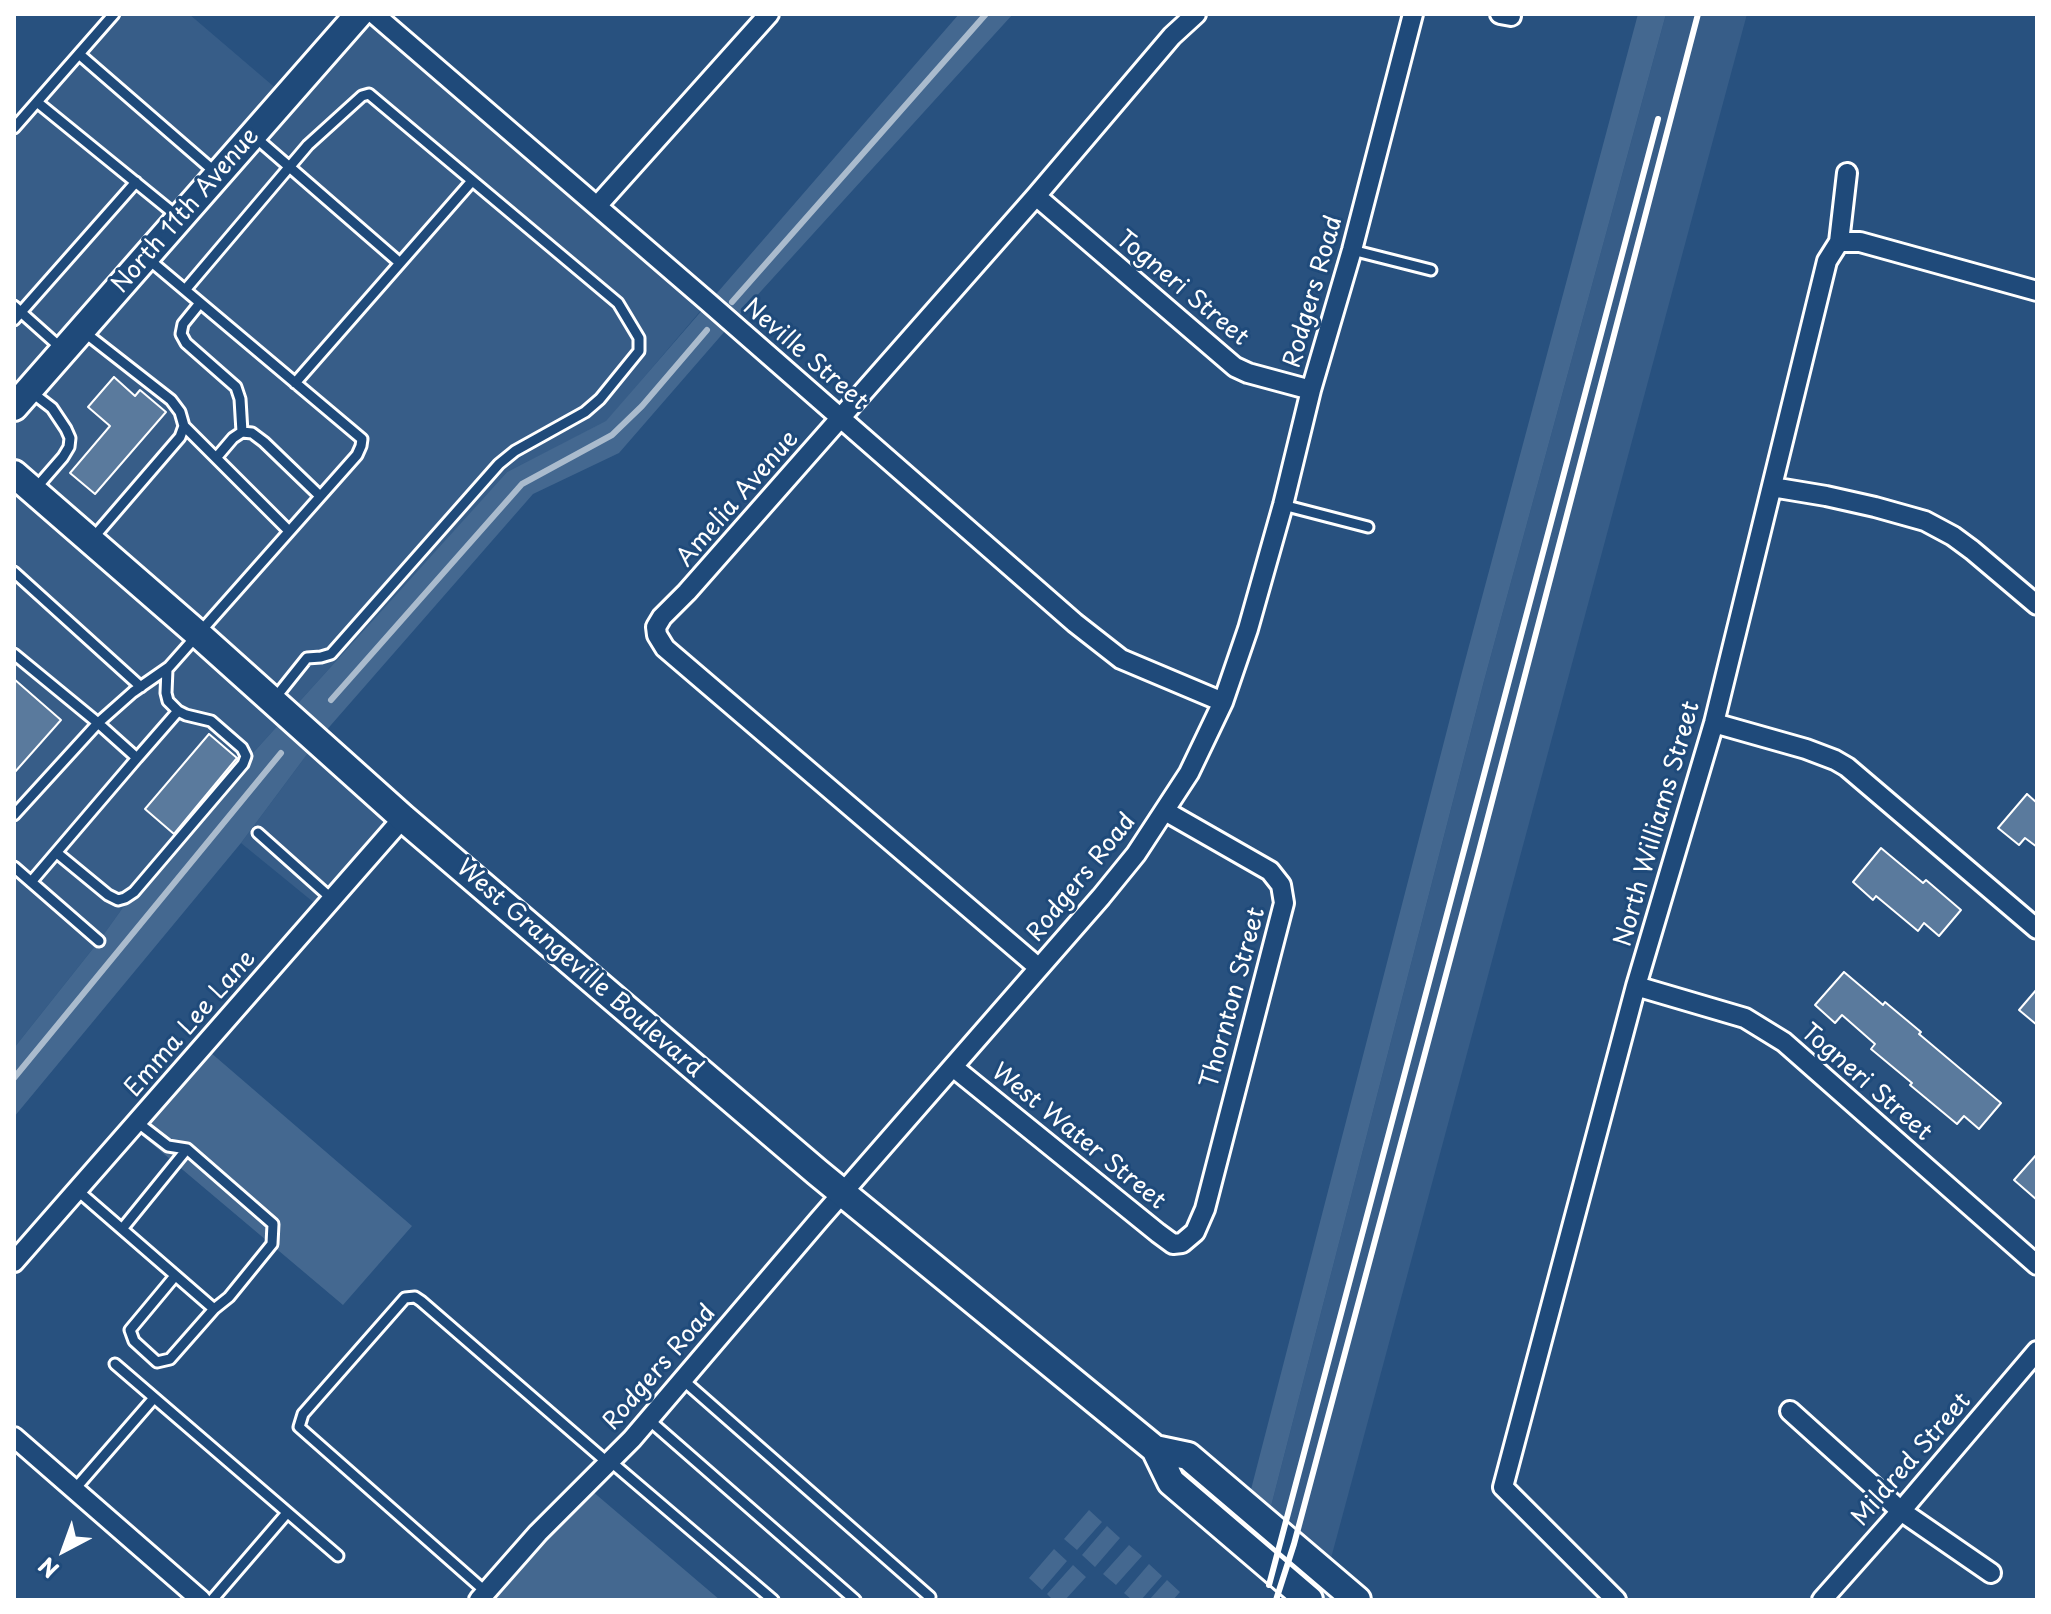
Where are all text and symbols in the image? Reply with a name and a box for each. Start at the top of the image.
street label: North 11th Avenue [106,123,266,299]
street label: Rodgers Road [1279,213,1349,371]
street label: Togneri Street [1110,225,1254,353]
street label: Neville Street [737,293,873,417]
street label: Amelia Avenue [671,425,805,573]
street label: North Williams Street [1609,698,1707,950]
street label: Rodgers Road [1021,808,1143,948]
street label: West Grangeville Boulevard [450,854,708,1084]
street label: Thornton Street [1196,904,1272,1092]
street label: Emma Lee Lane [119,945,263,1103]
street label: Togneri Street [1795,1018,1937,1148]
street label: West Water Street [985,1058,1171,1216]
street label: Rodgers Road [598,1299,722,1437]
street label: Mildred Street [1846,1388,1978,1532]
north arrow [24,1510,104,1590]
text: N [31,1550,65,1587]

